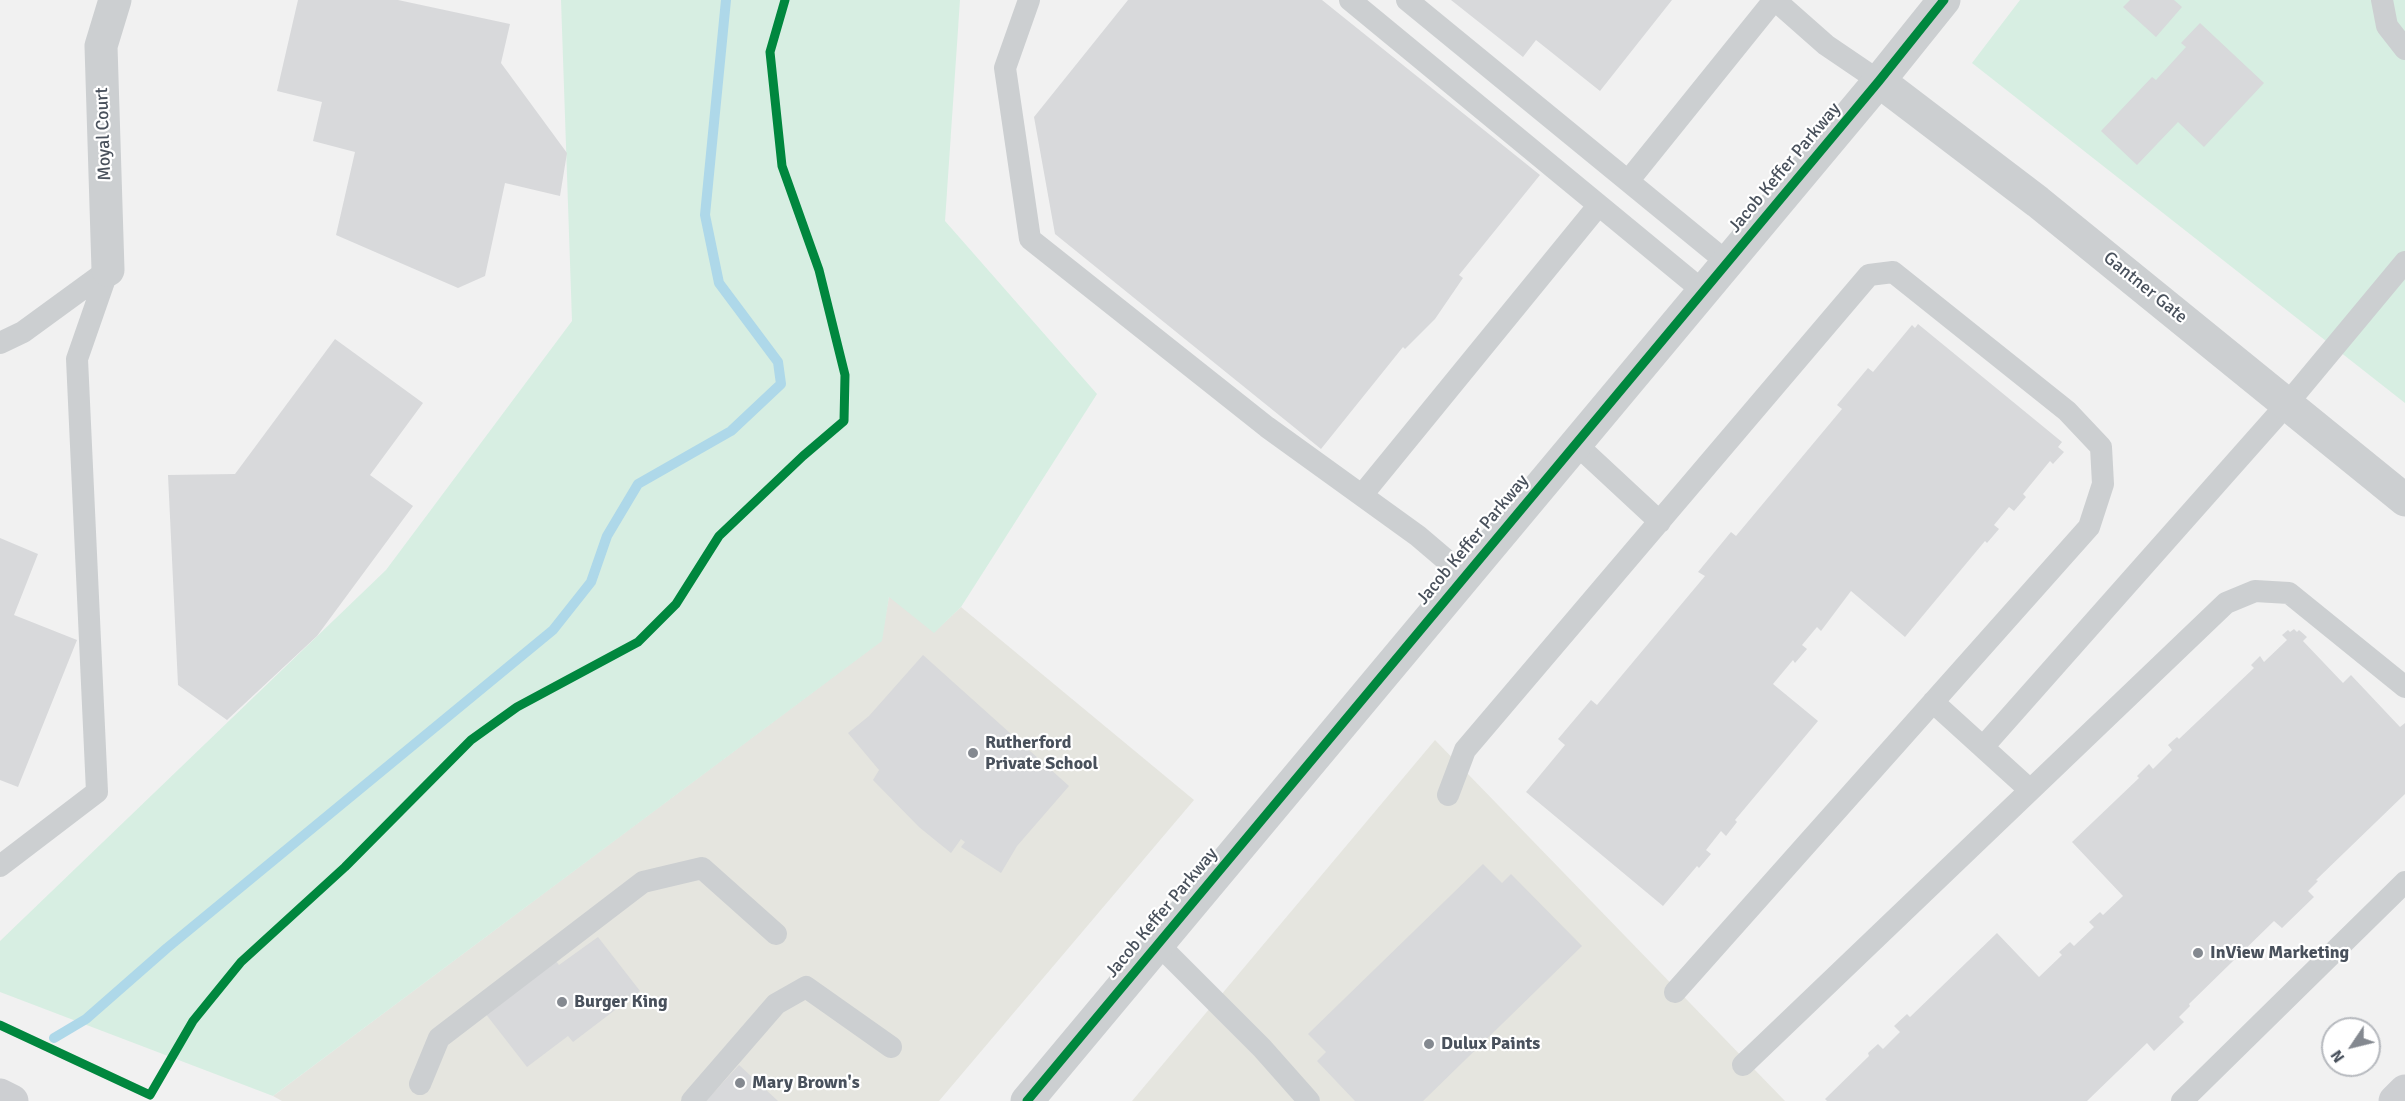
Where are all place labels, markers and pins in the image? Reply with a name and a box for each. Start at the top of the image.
place label: Rutherford Private School [985,732,1098,774]
marker: Rutherford Private School [966,746,980,760]
place label: InView Marketing [2210,942,2349,964]
marker: InView Marketing [2191,946,2205,960]
place label: Burger King [574,991,668,1013]
marker: Burger King [555,995,569,1009]
place label: Dulux Paints [1441,1033,1540,1055]
marker: Dulux Paints [1422,1037,1436,1051]
place label: Mary Brown's [752,1072,860,1094]
marker: Mary Brown's [733,1076,747,1090]

